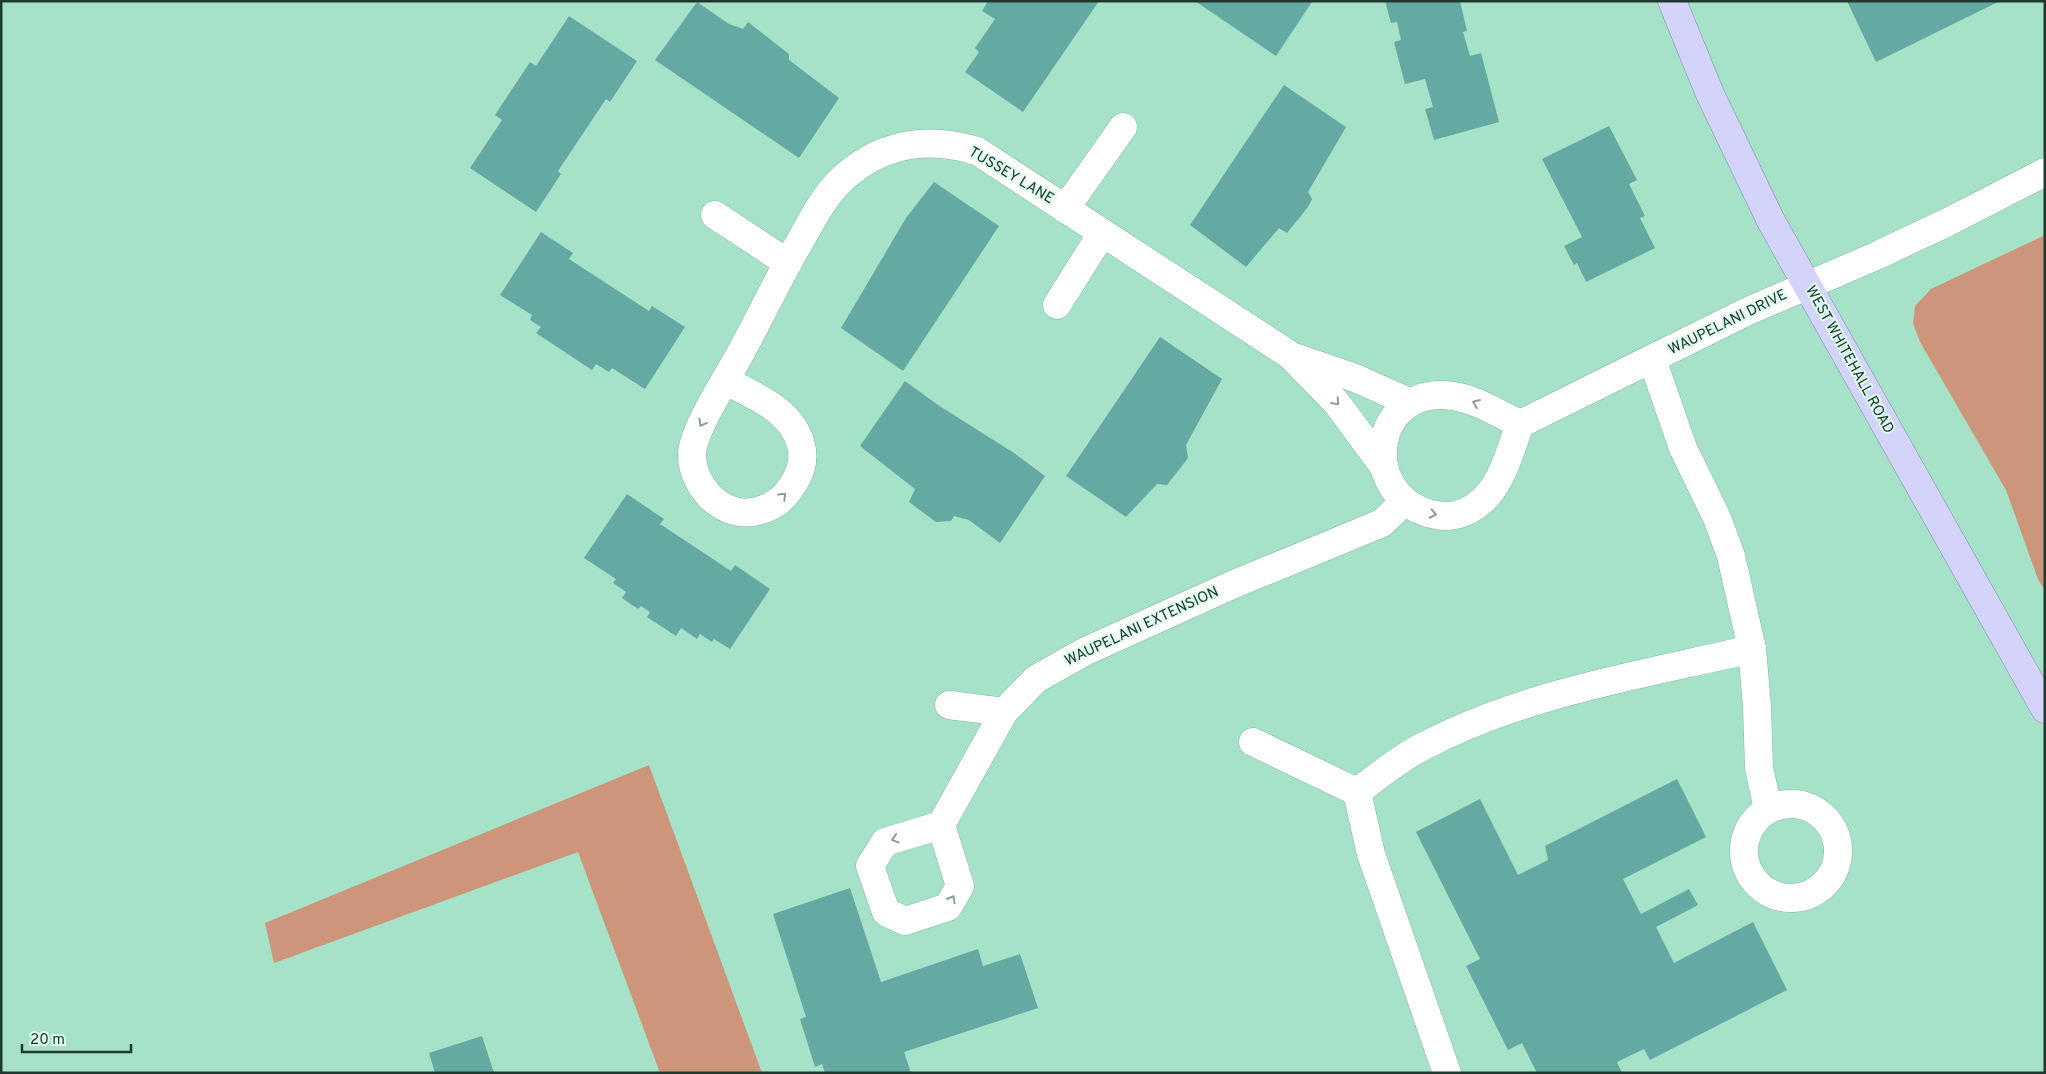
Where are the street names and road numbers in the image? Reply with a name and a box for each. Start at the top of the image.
street label: TUSSEY LANE [965,143,1057,209]
street label: WEST WHITEHALL ROAD [1800,283,1898,437]
street label: WAUPELANI DRIVE [1665,286,1791,360]
street label: WAUPELANI EXTENSION [1062,583,1222,671]

